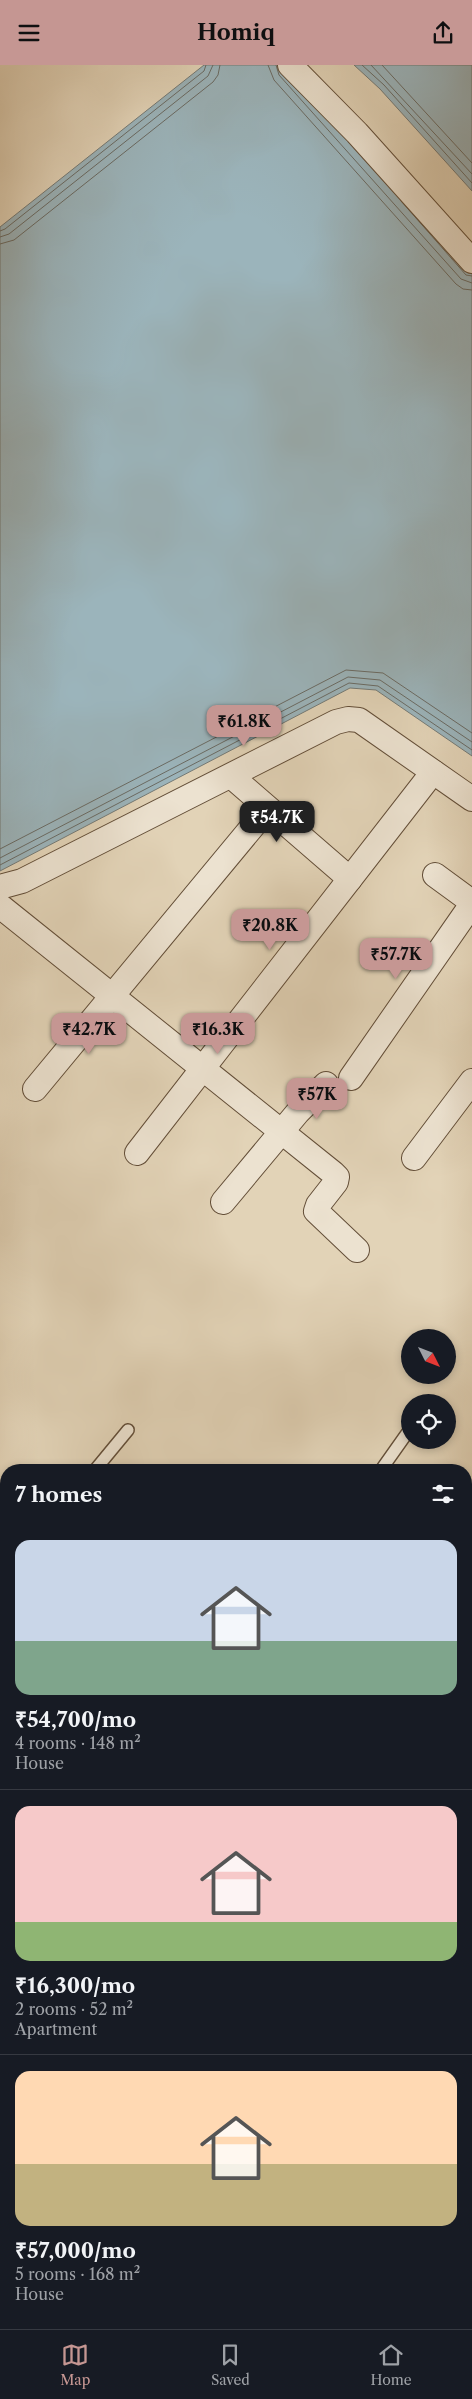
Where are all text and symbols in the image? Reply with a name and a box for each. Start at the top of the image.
icon: menu [15,19,43,47]
text: Homiq [197,19,275,46]
icon: share [429,19,457,47]
pin: ₹61.8K [203,705,285,747]
text: ₹61.8K [218,711,270,731]
pin: ₹54.7K [236,801,318,843]
text: ₹54.7K [251,807,303,827]
pin: ₹20.8K [229,909,311,951]
text: ₹20.8K [242,915,298,935]
pin: ₹57.7K [355,937,437,980]
text: ₹57.7K [371,944,421,964]
pin: ₹42.7K [48,1013,130,1055]
pin: ₹16.3K [177,1013,259,1055]
text: ₹42.7K [62,1019,116,1039]
text: ₹16.3K [192,1019,244,1039]
pin: ₹57K [287,1077,347,1120]
text: ₹57K [297,1084,337,1104]
north arrow [401,1329,456,1384]
map controls [401,1329,456,1449]
button: locate [401,1394,456,1449]
icon: filters [429,1480,457,1508]
text: 7 homes [15,1482,102,1507]
icon: home [191,1573,281,1663]
text: ₹54,700/mo [15,1707,136,1732]
text: 4 rooms · 148 m² [15,1733,141,1753]
text: House [15,1753,64,1773]
icon: home [191,1838,281,1928]
text: ₹16,300/mo [15,1973,135,1998]
text: 2 rooms · 52 m² [15,1999,133,2019]
text: Apartment [15,2019,97,2039]
icon: home [191,2103,281,2193]
text: ₹57,000/mo [15,2238,136,2263]
text: 5 rooms · 168 m² [15,2264,140,2284]
text: House [15,2284,64,2304]
tab: Map [60,2341,90,2389]
tab: Saved [211,2341,250,2389]
tab: Home [371,2341,412,2389]

